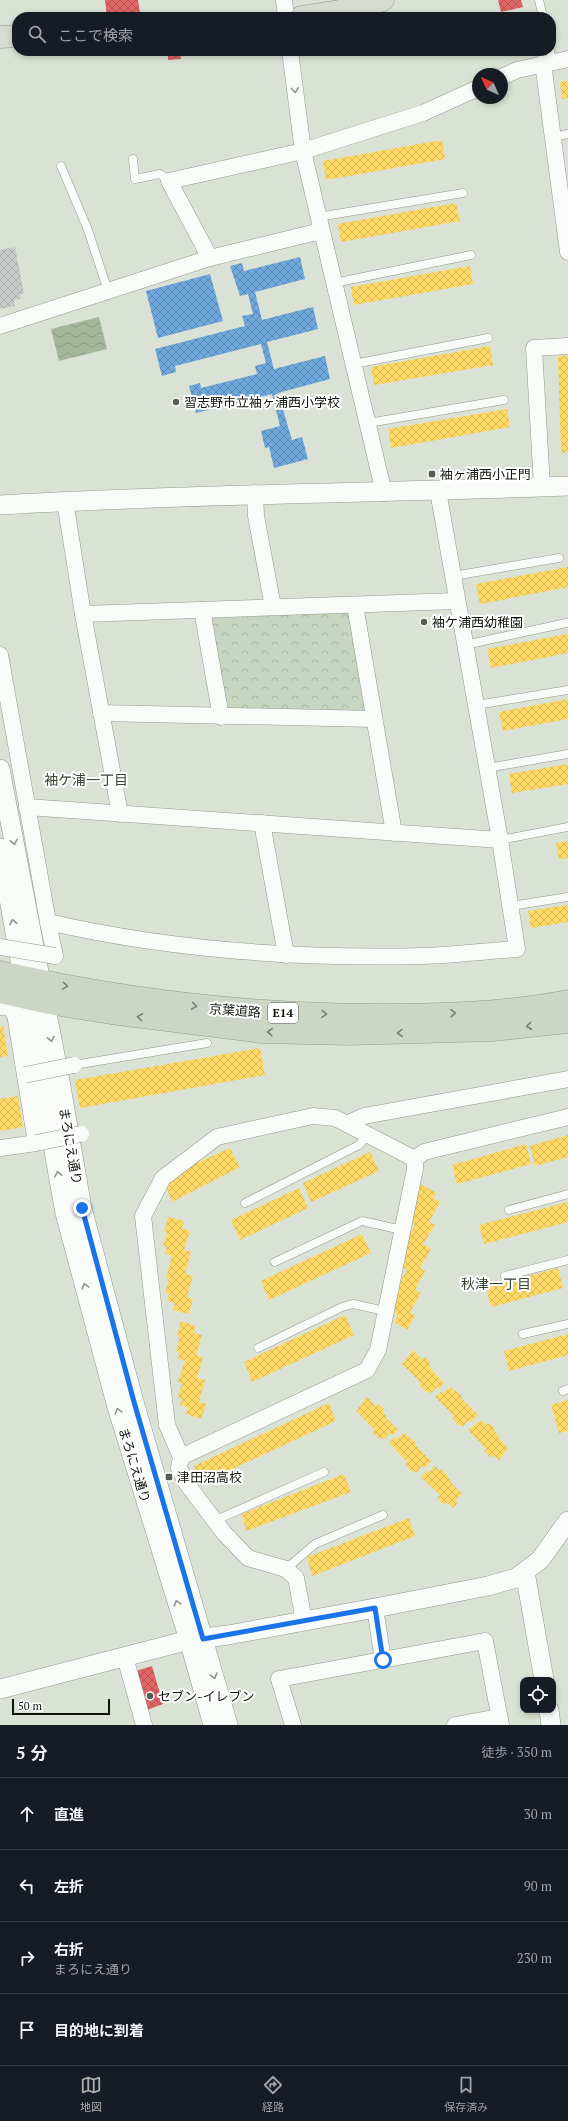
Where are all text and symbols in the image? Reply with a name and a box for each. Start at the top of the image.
search box [12,12,556,56]
icon: search [26,23,48,45]
text: ここで検索 [58,25,133,45]
north arrow [472,68,508,104]
one-way arrow [290,87,299,93]
place label: 習志野市立袖ヶ浦西小学校 [184,393,340,411]
marker: 習志野市立袖ヶ浦西小学校 [171,397,181,407]
place label: 袖ヶ浦西小正門 [440,465,531,483]
marker: 袖ヶ浦西小正門 [427,469,437,479]
place label: 袖ケ浦西幼稚園 [432,613,523,631]
marker: 袖ケ浦西幼稚園 [419,617,429,627]
district label: 袖ケ浦一丁目 [44,770,128,789]
one-way arrow [9,839,18,845]
one-way arrow [9,919,18,926]
one-way arrow [62,981,68,990]
street label: 京葉道路 [208,999,262,1021]
one-way arrow [191,1001,197,1010]
road number: E14 [268,1003,298,1023]
one-way arrow [450,1009,456,1018]
one-way arrow [321,1010,327,1019]
one-way arrow [137,1013,144,1022]
one-way arrow [526,1022,532,1031]
one-way arrow [267,1028,273,1036]
one-way arrow [397,1029,403,1037]
one-way arrow [47,1035,55,1042]
street label: まろにえ通り [55,1106,87,1186]
one-way arrow [55,1171,63,1178]
route end [73,1199,91,1217]
district label: 秋津一丁目 [461,1274,531,1293]
one-way arrow [81,1283,90,1290]
one-way arrow [114,1408,123,1415]
street label: まろにえ通り [115,1425,155,1505]
place label: 津田沼高校 [177,1468,242,1486]
marker: 津田沼高校 [164,1472,174,1482]
one-way arrow [173,1599,182,1606]
route start [374,1651,392,1669]
one-way arrow [209,1673,217,1679]
map controls [520,1677,556,1713]
button: locate [520,1677,556,1713]
place label: セブン-イレブン [158,1687,255,1705]
marker: セブン-イレブン [145,1691,155,1701]
scale bar [12,1697,110,1716]
text: 50 m [18,1699,42,1713]
text: 5 分 [16,1741,47,1764]
text: 徒歩 · 350 m [481,1743,552,1761]
icon: ahead [16,1803,38,1825]
text: 直進 [54,1804,84,1824]
text: 30 m [524,1805,552,1823]
icon: left [16,1875,38,1897]
text: 左折 [54,1876,84,1896]
text: 90 m [524,1877,552,1895]
text: 右折 [54,1939,84,1959]
icon: right [16,1947,38,1969]
text: 230 m [517,1949,552,1967]
text: まろにえ通り [54,1960,132,1978]
icon: arrive [16,2019,38,2041]
text: 目的地に到着 [54,2020,144,2040]
tab: 地図 [80,2074,102,2114]
tab: 経路 [262,2074,284,2114]
tab: 保存済み [444,2074,488,2114]

